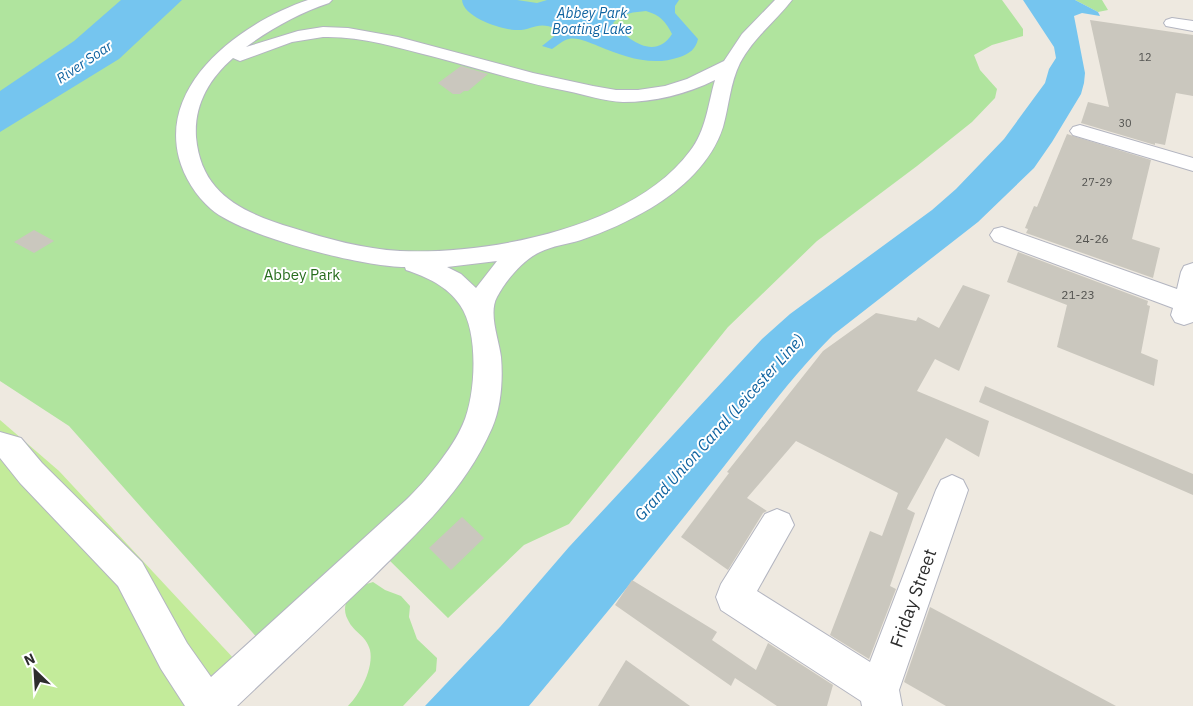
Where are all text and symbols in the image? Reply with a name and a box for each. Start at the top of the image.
water label: Abbey Park Boating Lake [552,4,632,38]
water label: River Soar [53,36,116,87]
house number: 12 [1138,50,1152,64]
house number: 30 [1118,116,1132,130]
house number: 27-29 [1082,175,1112,189]
house number: 24-26 [1075,231,1109,246]
park label: Abbey Park [264,265,340,284]
house number: 21-23 [1061,287,1095,302]
water label: Grand Union Canal (Leicester Line) [630,330,808,524]
street label: Friday Street [885,545,941,651]
north arrow [10,646,60,696]
text: N [21,649,38,670]

